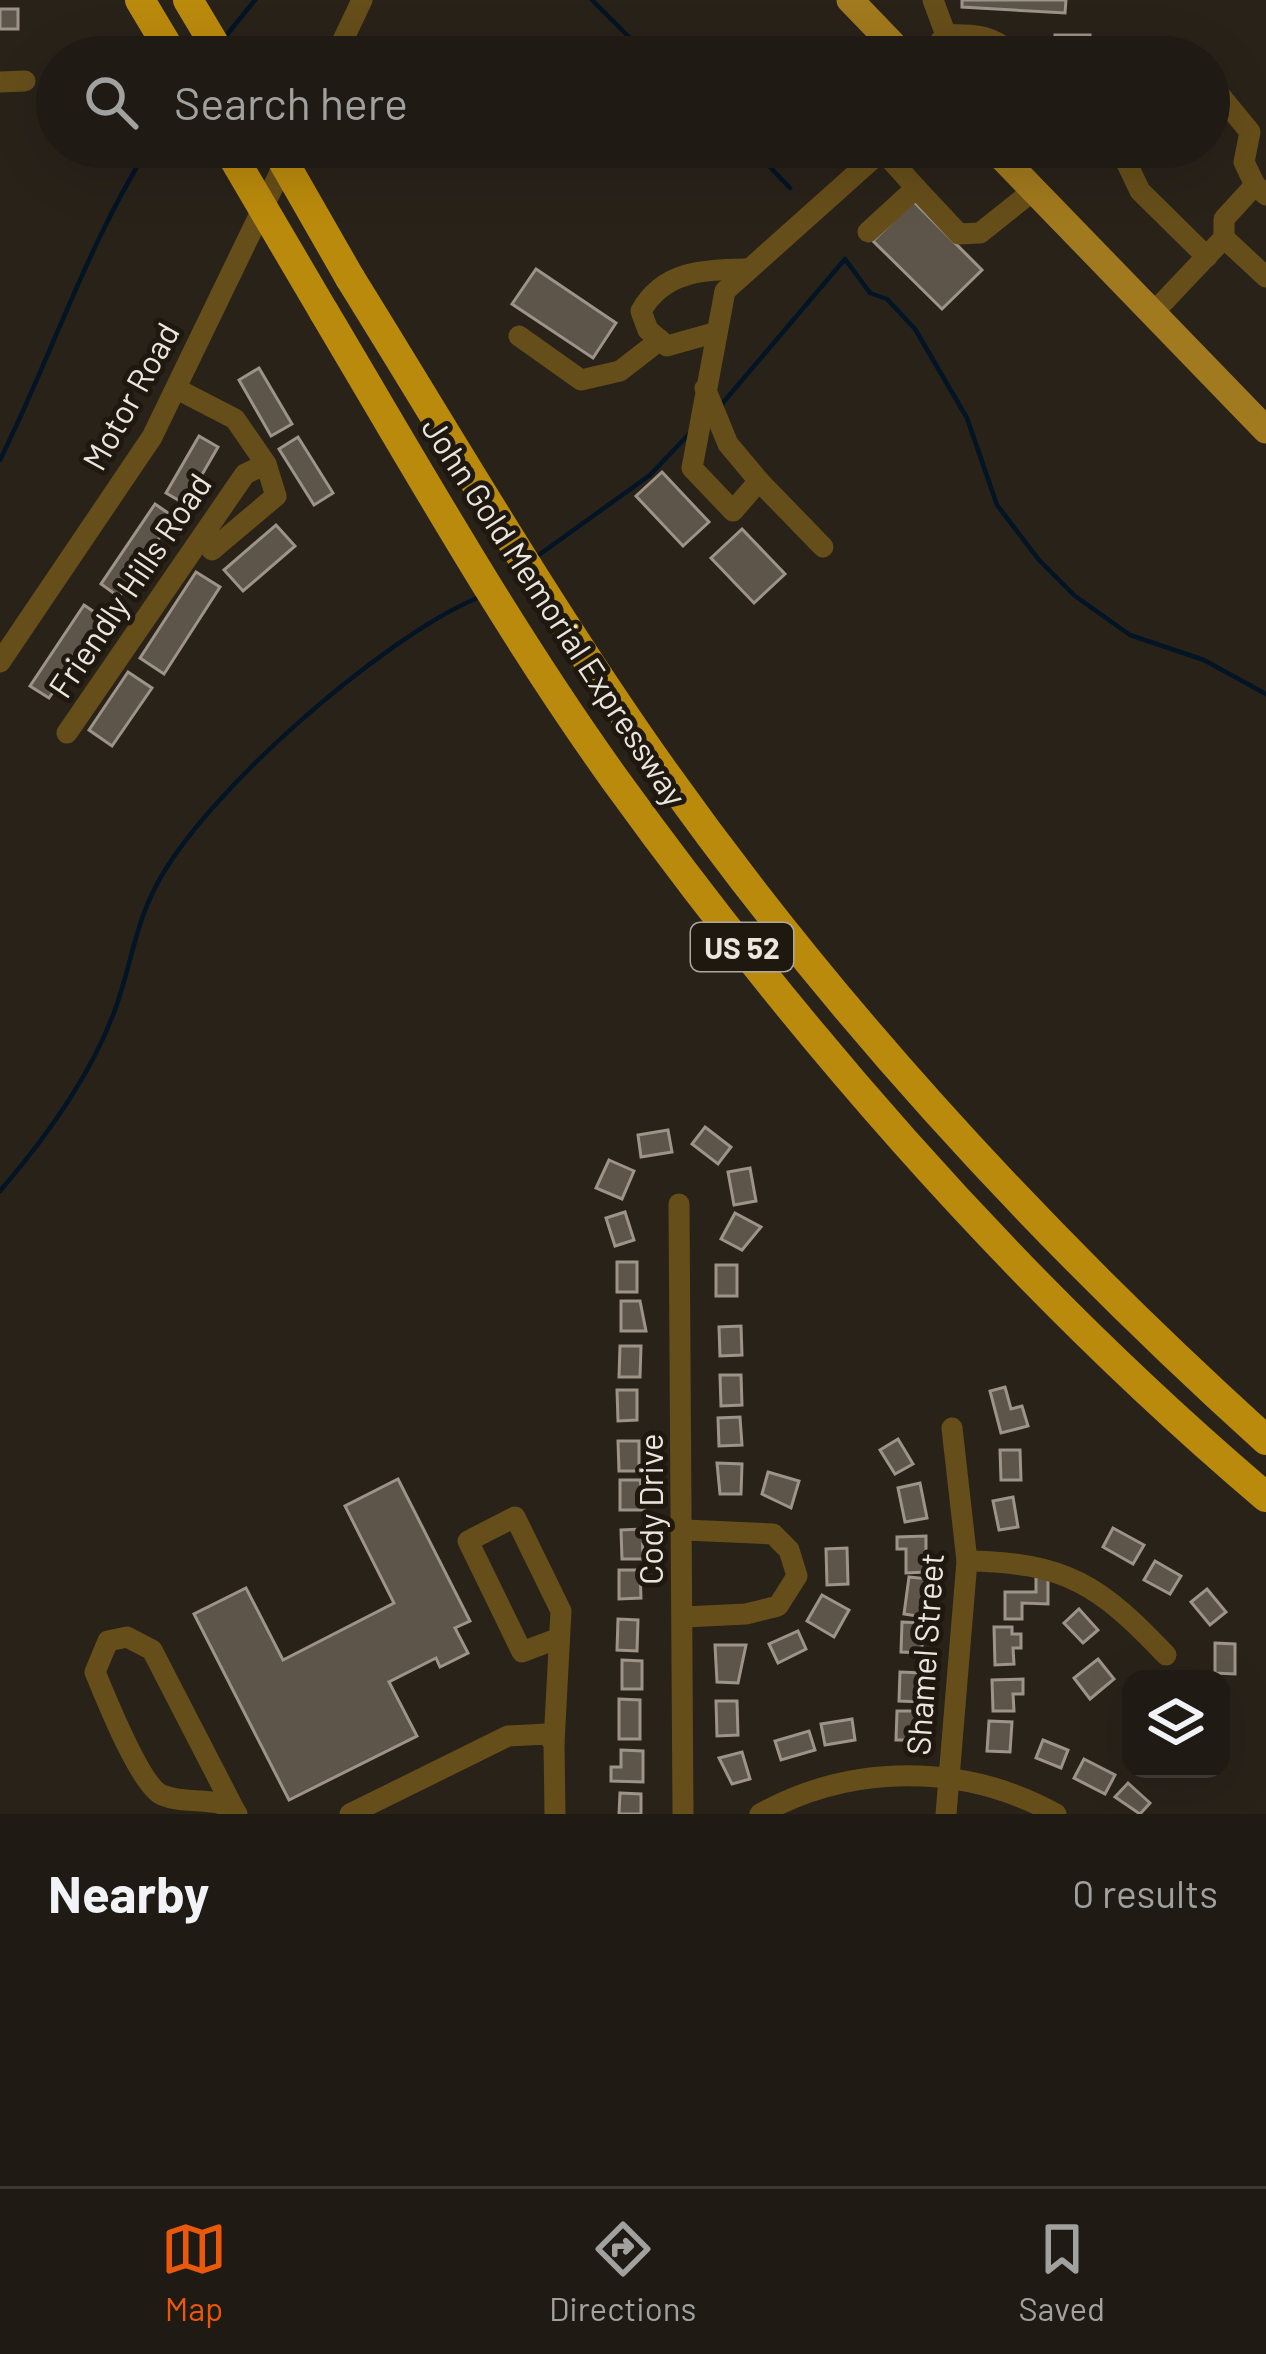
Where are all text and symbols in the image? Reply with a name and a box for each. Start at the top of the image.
search box [36,36,1230,168]
icon: search [78,69,144,135]
text: Search here [174,75,408,129]
street label: Motor Road [73,315,187,477]
street label: John Gold Memorial Expressway [414,409,696,813]
street label: Friendly Hills Road [39,465,219,705]
road number: US 52 [691,923,793,971]
street label: Cody Drive [630,1433,670,1585]
street label: Shamel Street [897,1551,951,1757]
map controls [1122,1670,1230,1778]
button: layers [1122,1670,1230,1778]
text: Nearby [48,1862,209,1923]
text: 0 results [1072,1869,1218,1916]
tab: Map [161,2216,227,2328]
tab: Directions [549,2216,696,2328]
tab: Saved [1018,2216,1105,2328]

